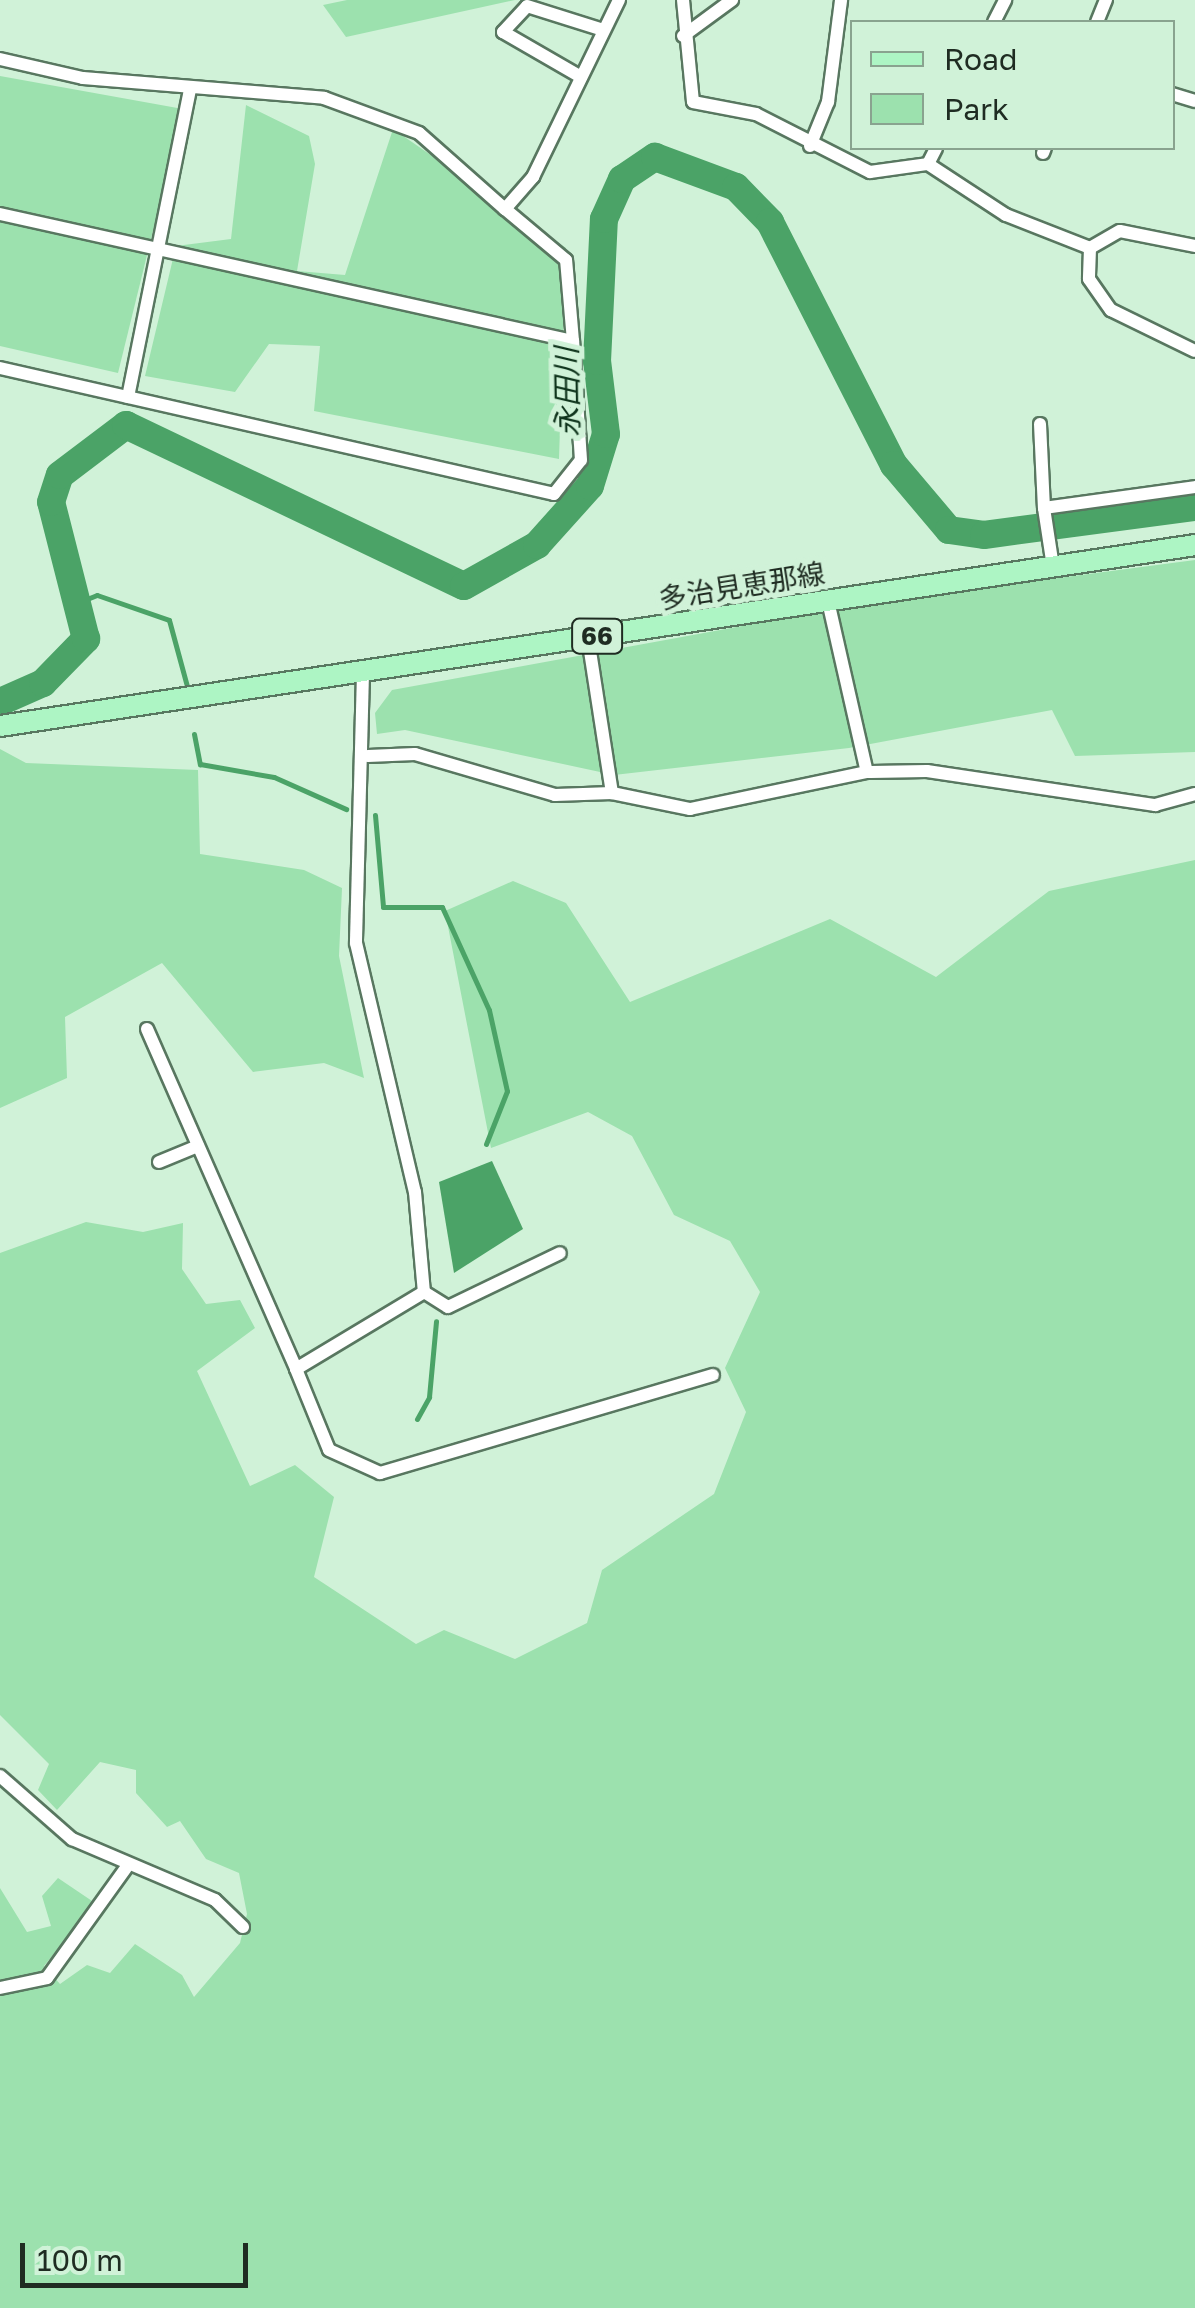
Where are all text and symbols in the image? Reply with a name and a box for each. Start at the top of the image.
legend [850,20,1175,150]
text: Road [944,41,1018,77]
text: Park [944,91,1009,127]
water label: 永田川 [548,347,586,437]
street label: 多治見恵那線 [656,556,828,616]
road number: 66 [570,616,624,656]
scale bar [25,2223,252,2285]
text: 100 m [37,2242,123,2278]

